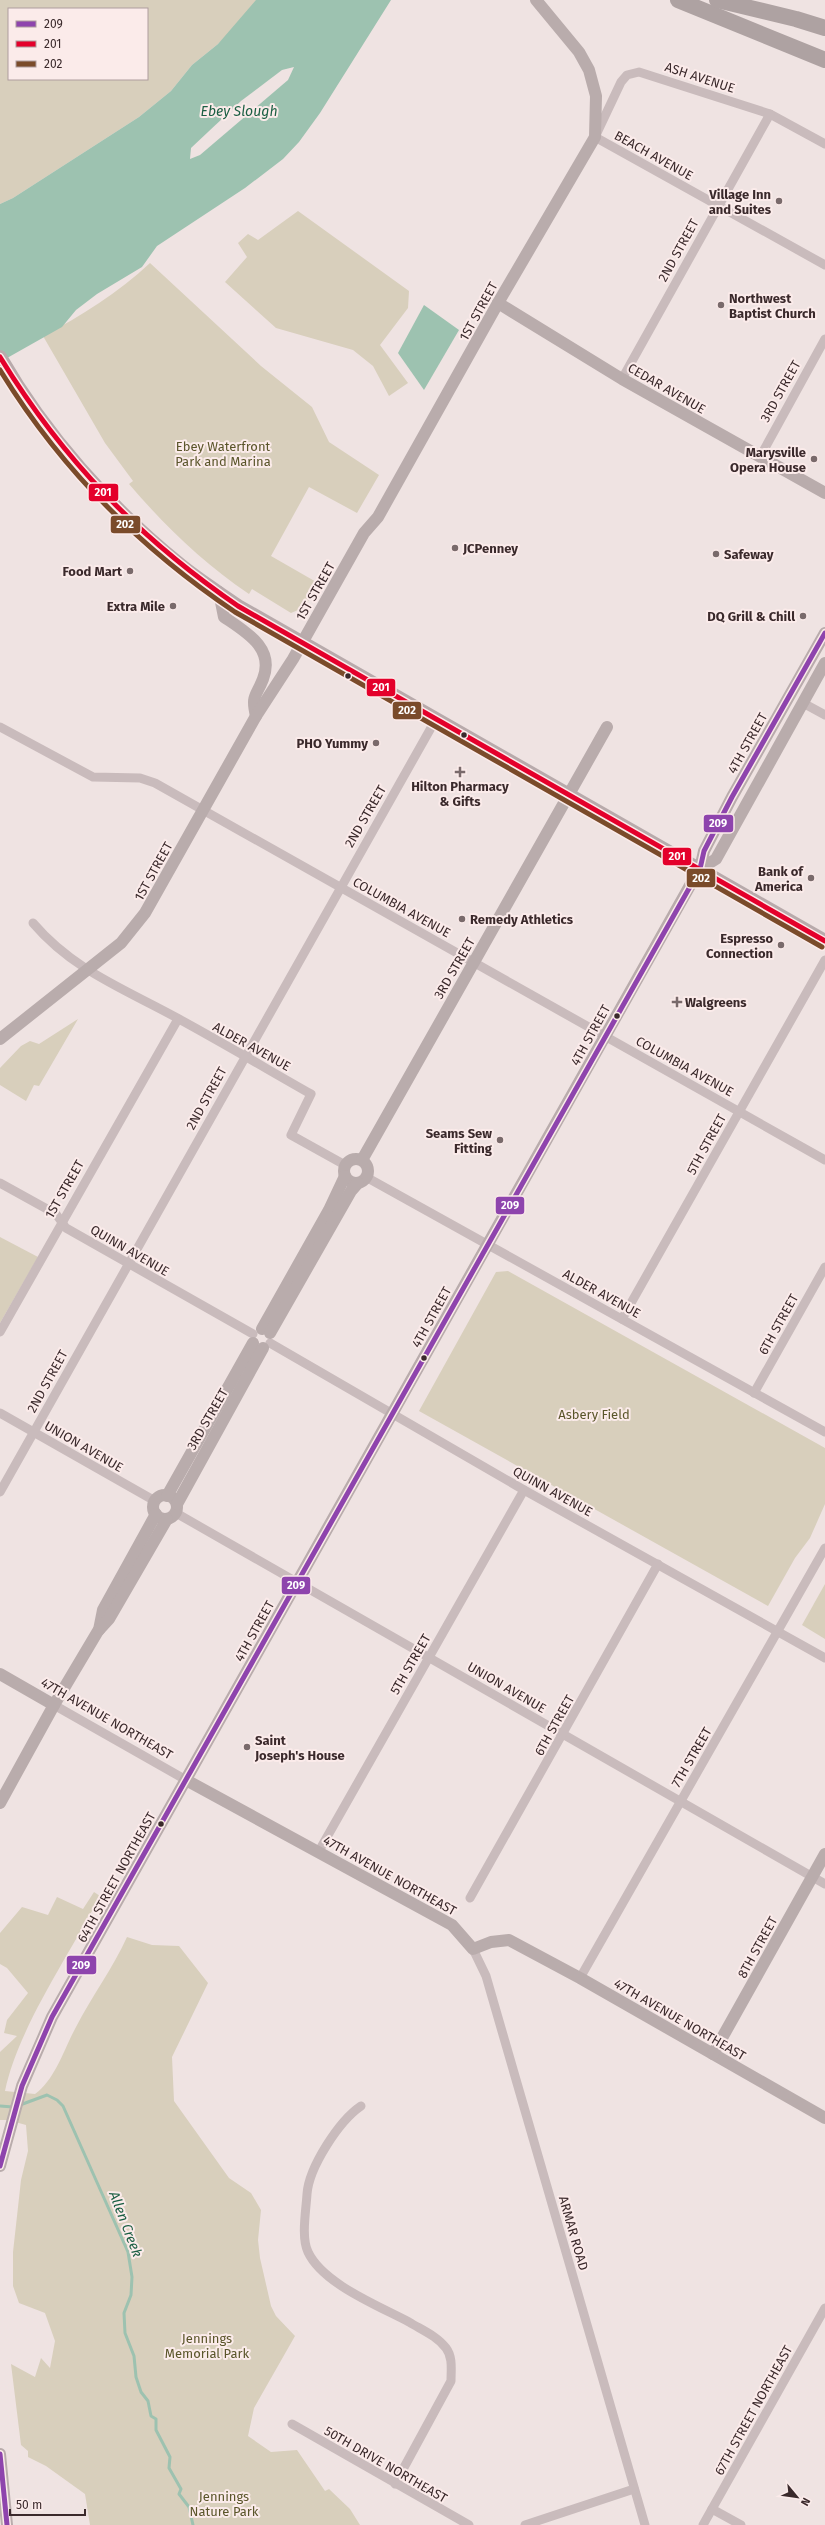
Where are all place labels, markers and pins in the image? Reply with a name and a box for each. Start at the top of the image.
place label: Village Inn and Suites [708,187,772,217]
marker: Village Inn and Suites [774,196,784,206]
place label: Northwest Baptist Church [729,291,816,321]
marker: Northwest Baptist Church [716,300,726,310]
place label: Marysville Opera House [730,445,806,475]
marker: Marysville Opera House [809,454,819,464]
place label: JCPenney [462,541,518,556]
marker: JCPenney [450,543,460,553]
place label: Safeway [724,547,774,562]
marker: Safeway [711,549,721,559]
place label: Food Mart [62,564,123,579]
marker: Food Mart [125,566,135,576]
place label: Extra Mile [107,599,165,614]
marker: Extra Mile [168,601,178,611]
place label: DQ Grill & Chill [707,609,795,624]
marker: DQ Grill & Chill [798,611,808,621]
unlabelled marker [343,671,353,681]
unlabelled marker [459,730,469,740]
place label: PHO Yummy [296,736,368,751]
marker: PHO Yummy [371,738,381,748]
marker: Hilton Pharmacy & Gifts [455,767,465,777]
place label: Hilton Pharmacy & Gifts [411,779,509,809]
place label: Bank of America [754,864,804,894]
marker: Bank of America [806,873,816,883]
place label: Remedy Athletics [470,912,574,927]
marker: Remedy Athletics [457,914,467,924]
place label: Espresso Connection [706,931,773,961]
marker: Espresso Connection [776,940,786,950]
place label: Walgreens [685,995,747,1010]
marker: Walgreens [672,997,682,1007]
unlabelled marker [612,1011,622,1021]
place label: Seams Sew Fitting [426,1126,493,1156]
marker: Seams Sew Fitting [495,1135,505,1145]
unlabelled marker [419,1353,429,1363]
place label: Saint Joseph's House [254,1733,345,1763]
marker: Saint Joseph's House [242,1742,252,1752]
unlabelled marker [156,1819,166,1829]

